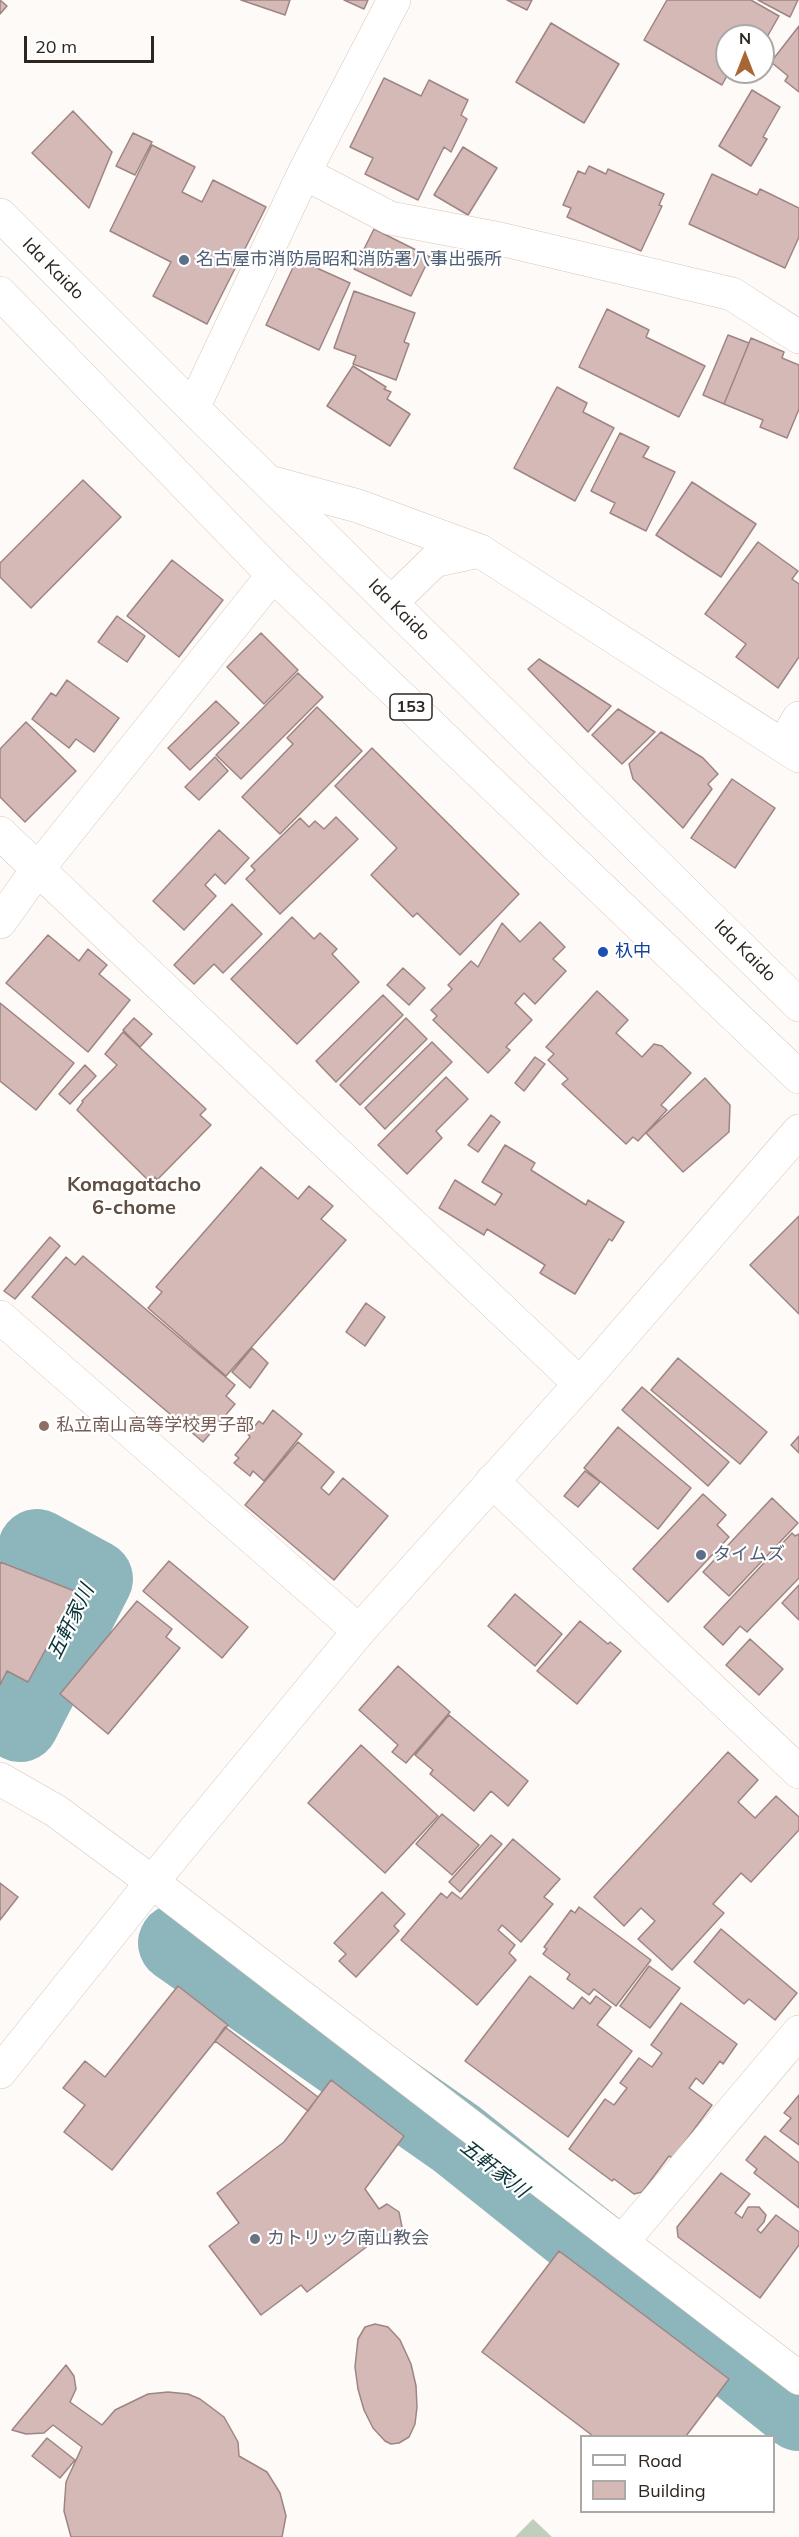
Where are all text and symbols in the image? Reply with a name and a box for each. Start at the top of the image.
scale bar [27,24,158,62]
north arrow [715,24,775,84]
text: N [739,28,751,48]
text: 20 m [35,35,77,58]
street label: Ida Kaido [18,234,88,304]
place label: 名古屋市消防局昭和消防署八事出張所 [196,249,502,271]
marker: 名古屋市消防局昭和消防署八事出張所 [177,253,191,267]
street label: Ida Kaido [364,575,434,645]
road number: 153 [390,694,432,720]
street label: Ida Kaido [710,916,780,986]
place label: 杁中 [615,941,651,963]
marker: 杁中 [596,945,610,959]
district label: Komagatacho 6-chome [67,1173,201,1220]
place label: 私立南山高等学校男子部 [56,1415,254,1437]
marker: 私立南山高等学校男子部 [37,1419,51,1433]
place label: タイムズ [713,1544,785,1566]
marker: タイムズ [694,1548,708,1562]
water label: 五軒家川 [43,1581,99,1663]
water label: 五軒家川 [455,2135,533,2203]
place label: カトリック南山教会 [267,2228,429,2250]
marker: カトリック南山教会 [248,2232,262,2246]
legend [580,2435,775,2513]
text: Road [638,2449,682,2472]
text: Building [638,2479,706,2502]

